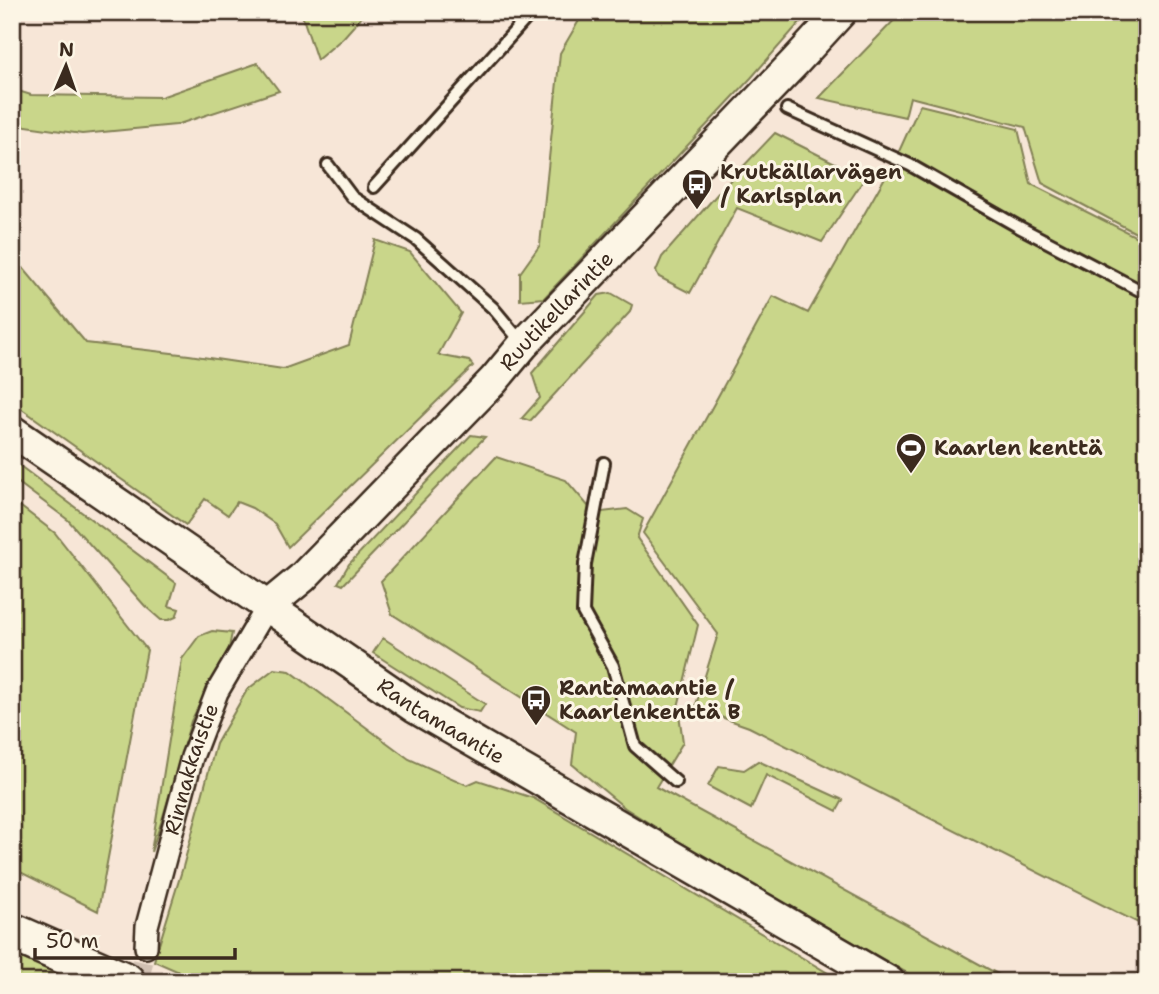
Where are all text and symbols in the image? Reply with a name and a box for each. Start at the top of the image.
north arrow [32,32,102,102]
text: N [59,37,75,62]
place label: Krutkällarvägen / Karlsplan [720,158,902,210]
bus stop icon: Krutkällarvägen / Karlsplan [680,167,714,211]
street label: Ruutikellarintie [493,245,620,377]
sports icon: Kaarlen kenttä [894,431,928,475]
place label: Kaarlen kenttä [934,434,1103,462]
street label: Rantamaantie [372,672,510,771]
place label: Rantamaantie / Kaarlenkenttä B [559,674,741,726]
bus stop icon: Rantamaantie / Kaarlenkenttä B [519,683,553,727]
street label: Rinnakkaistie [158,699,225,838]
scale bar [35,917,234,961]
text: 50 m [46,927,99,955]

